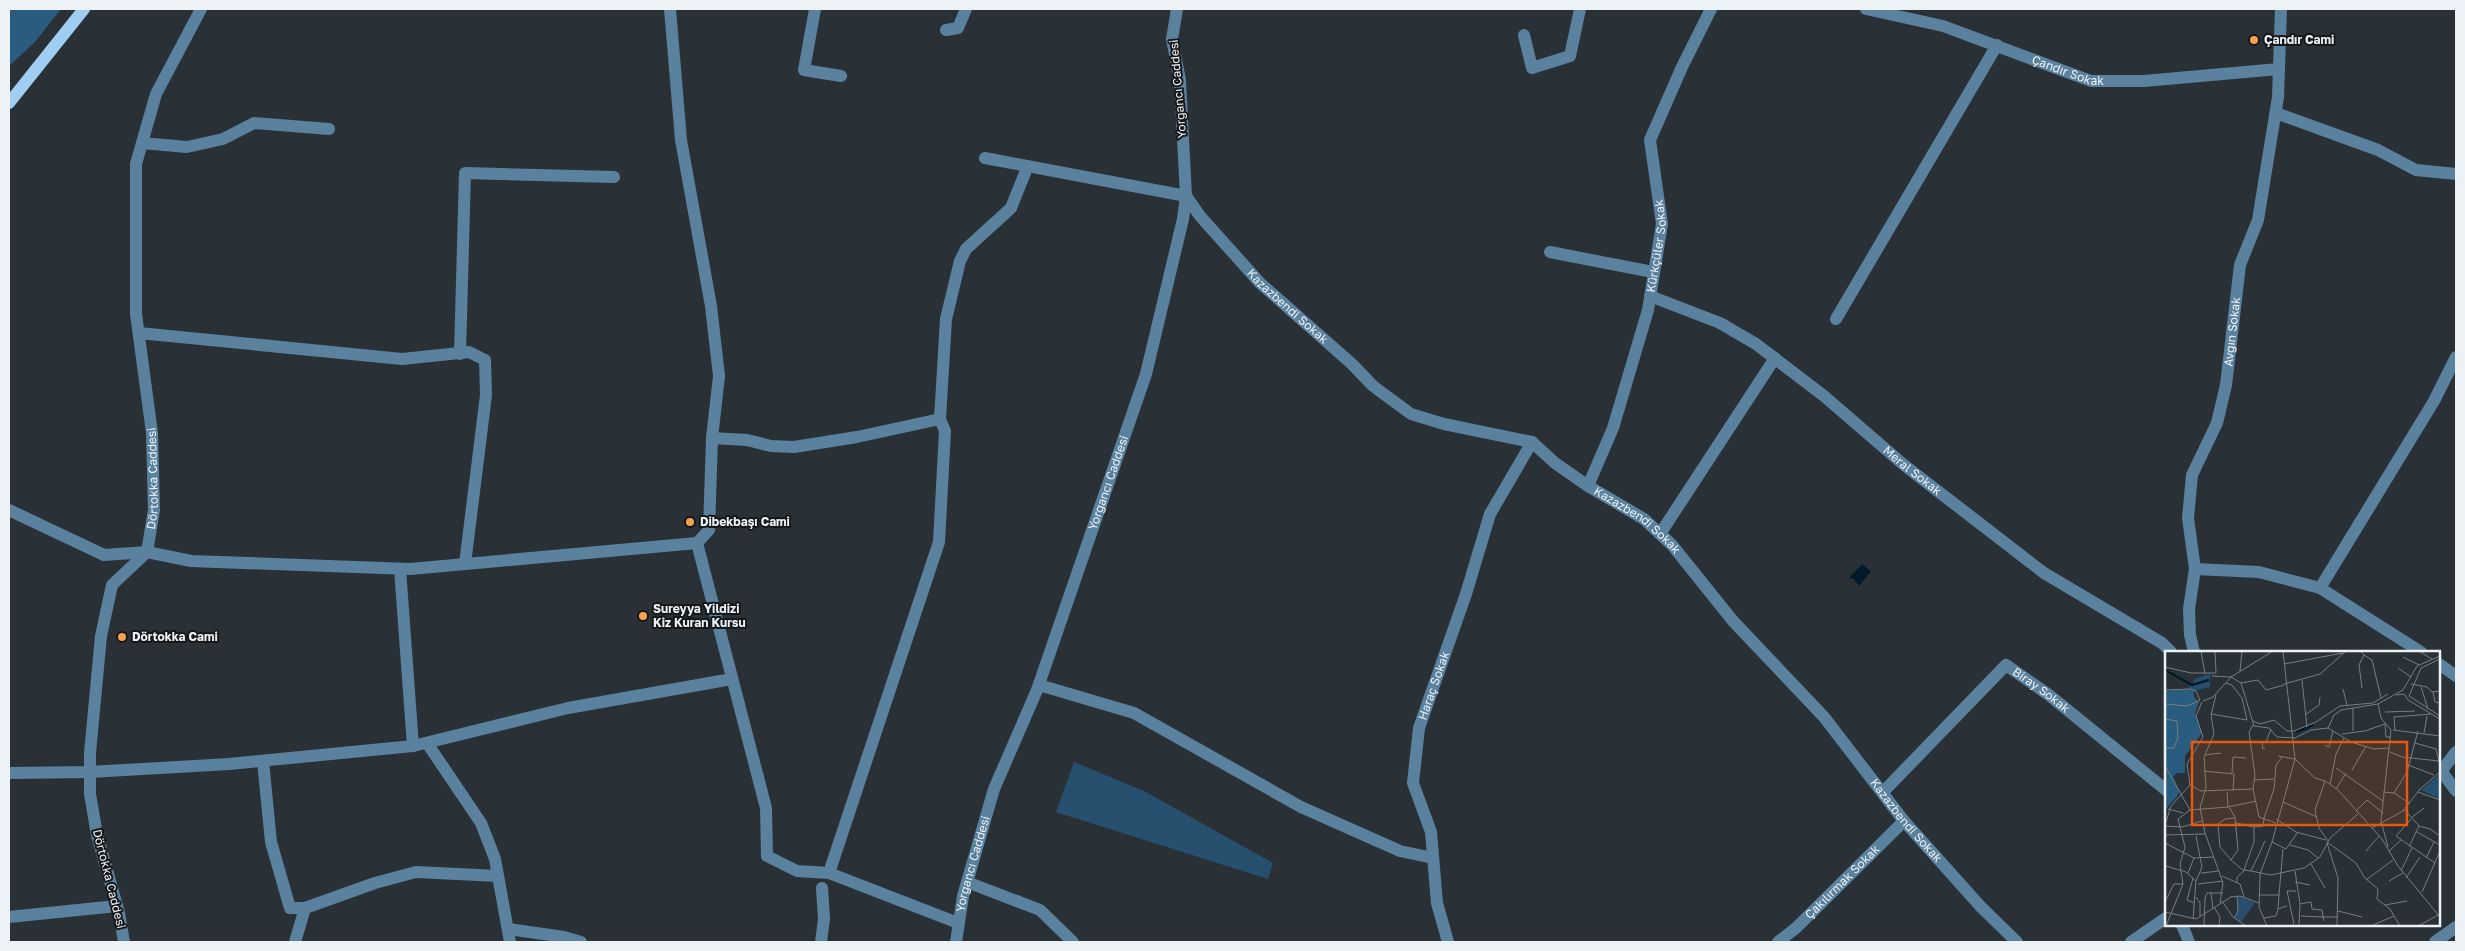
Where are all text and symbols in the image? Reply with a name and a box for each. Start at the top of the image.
place label: Çandır Cami [2264,32,2334,47]
marker: Çandır Cami [2248,34,2260,46]
street label: Yorgancı Caddesi [1166,39,1189,139]
street label: Çandır Sokak [2030,52,2104,88]
street label: Kürkçüler Sokak [1643,198,1669,294]
street label: Kazazbendi Sokak [1244,266,1332,347]
street label: Avgın Sokak [2220,296,2243,367]
street label: Dörtokka Caddesi [143,427,161,530]
street label: Yorgancı Caddesi [1085,433,1131,532]
street label: Meral Sokak [1880,442,1945,498]
street label: Kazazbendi Sokak [1591,483,1684,557]
place label: Dibekbaşı Cami [700,514,790,529]
marker: Dibekbaşı Cami [684,516,696,528]
place label: Sureyya Yildizi Kiz Kuran Kursu [653,601,746,630]
marker: Sureyya Yildizi Kiz Kuran Kursu [637,610,649,622]
place label: Dörtokka Cami [132,629,218,644]
marker: Dörtokka Cami [116,631,128,643]
street label: Haraç Sokak [1414,649,1452,722]
inset map [2165,651,2440,926]
street label: Biray Sokak [2010,664,2073,716]
street label: Kazazbendi Sokak [1867,776,1946,866]
street label: Yorgancı Caddesi [953,814,993,913]
street label: Dörtokka Caddesi [90,828,129,930]
street label: Çakılırmak Sokak [1802,841,1883,922]

